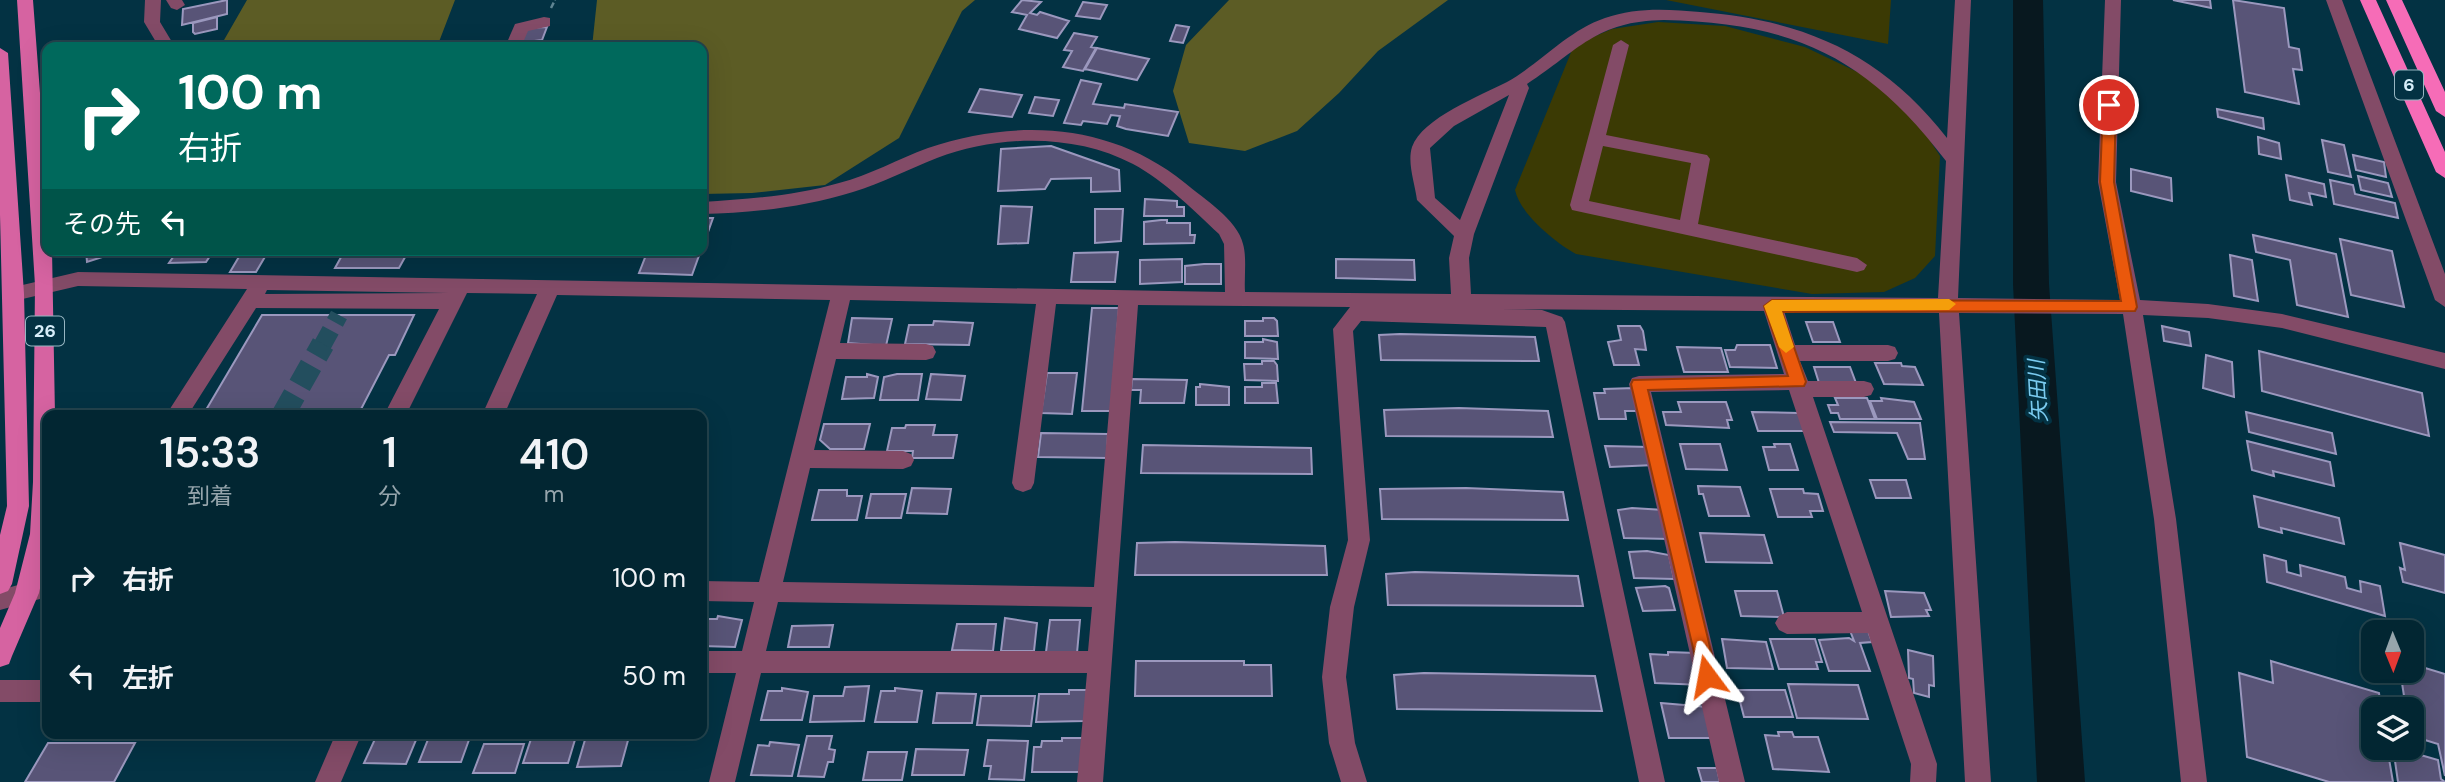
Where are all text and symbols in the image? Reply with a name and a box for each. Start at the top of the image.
text: 100 m [178,60,322,124]
icon: right [63,70,154,161]
road number: 6 [2395,70,2423,100]
pin [2079,75,2139,135]
icon: arrive [2090,86,2128,124]
text: 右折 [178,127,242,169]
icon: left [155,203,193,241]
text: その先 [63,207,141,241]
road number: 26 [26,316,64,346]
water label: 矢田川 [2022,357,2054,423]
text: 15:33 [160,425,261,480]
text: 1 [382,425,397,480]
text: 410 [519,427,589,482]
text: m [544,479,564,509]
text: 到着 [187,481,233,511]
text: 分 [378,481,401,511]
icon: right [63,559,101,597]
text: 100 m [612,561,686,595]
text: 右折 [122,563,174,597]
north arrow [2361,620,2424,682]
map controls [2361,620,2424,760]
position arrow [1670,639,1744,713]
icon: left [63,657,101,695]
text: 50 m [622,659,686,693]
text: 左折 [122,661,174,695]
button: layers [2361,697,2424,760]

